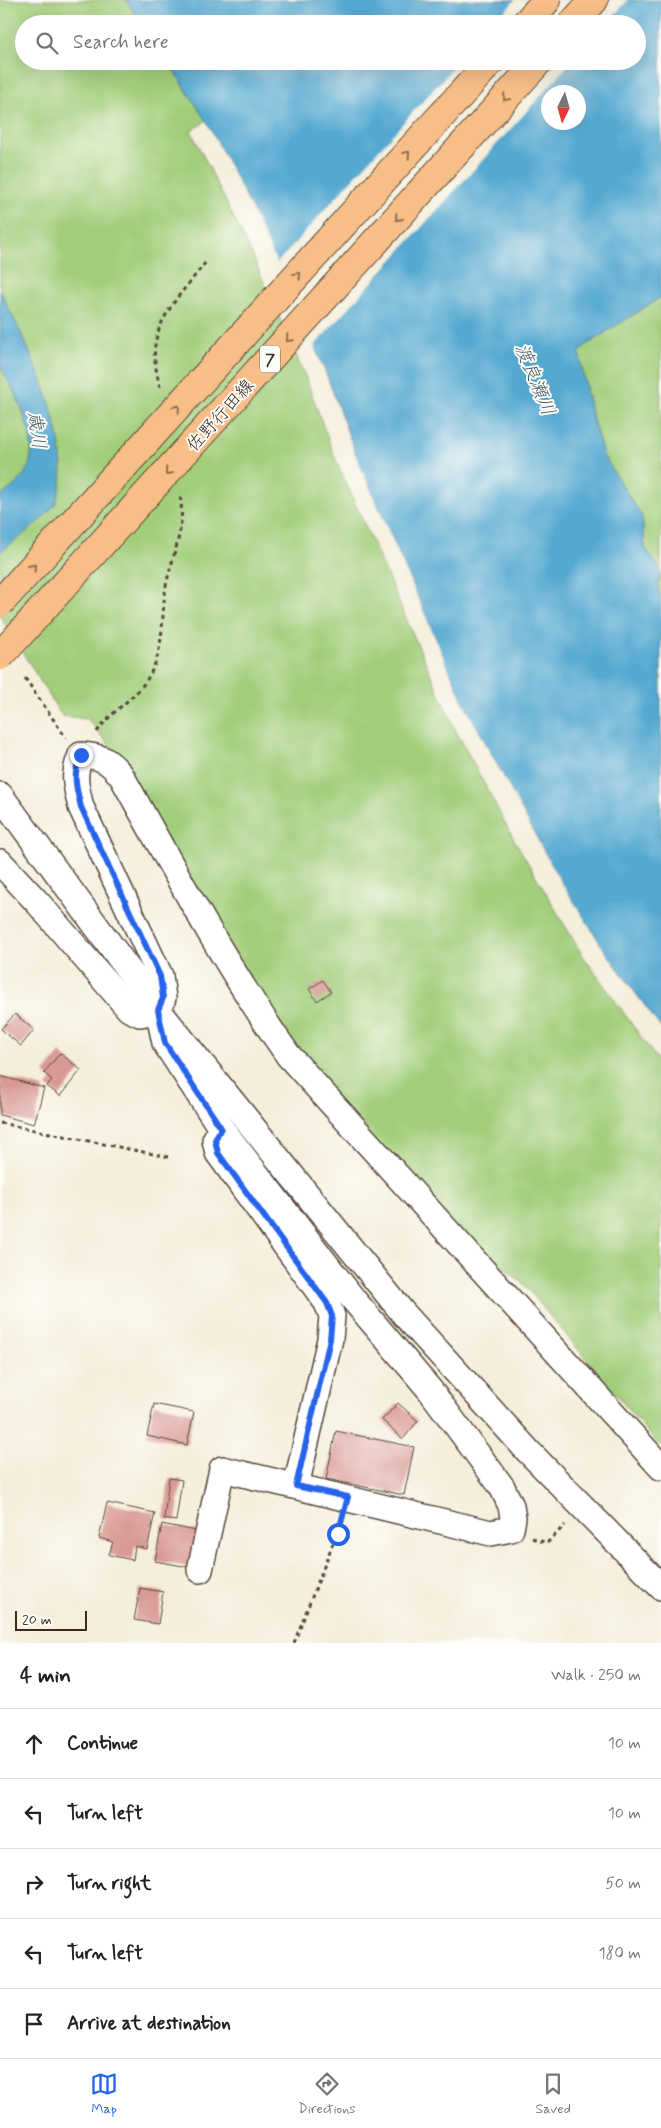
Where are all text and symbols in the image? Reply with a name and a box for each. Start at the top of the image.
search box [15,15,646,70]
icon: search [33,29,61,57]
text: Search here [73,30,169,55]
north arrow [541,85,586,130]
one-way arrow [503,92,512,101]
one-way arrow [401,151,410,160]
one-way arrow [395,213,404,222]
one-way arrow [292,271,301,280]
one-way arrow [285,333,294,342]
water label: 渡良瀬川 [509,340,560,419]
road number: 7 [260,346,280,372]
street label: 佐野行田線 [182,374,260,457]
one-way arrow [171,404,180,413]
water label: 歳川 [21,410,52,451]
one-way arrow [164,467,173,476]
one-way arrow [27,564,36,573]
route end [70,744,93,767]
route start [327,1523,350,1546]
scale bar [15,1608,88,1631]
text: 20 m [22,1611,52,1629]
text: 4 min [20,1662,71,1690]
text: Walk · 250 m [551,1665,641,1686]
icon: ahead [20,1730,48,1758]
text: Continue [67,1731,138,1756]
text: 10 m [608,1733,641,1754]
icon: left [20,1800,48,1828]
text: Turn left [67,1801,143,1826]
text: 10 m [608,1803,641,1824]
icon: right [20,1870,48,1898]
text: Turn right [67,1871,151,1896]
text: 50 m [605,1873,641,1894]
icon: left [20,1940,48,1968]
text: Turn left [67,1941,143,1966]
text: 180 m [598,1943,641,1964]
icon: arrive [20,2010,48,2038]
text: Arrive at destination [67,2011,231,2036]
tab: Map [90,2070,118,2118]
tab: Directions [298,2070,356,2118]
tab: Saved [536,2070,571,2118]

